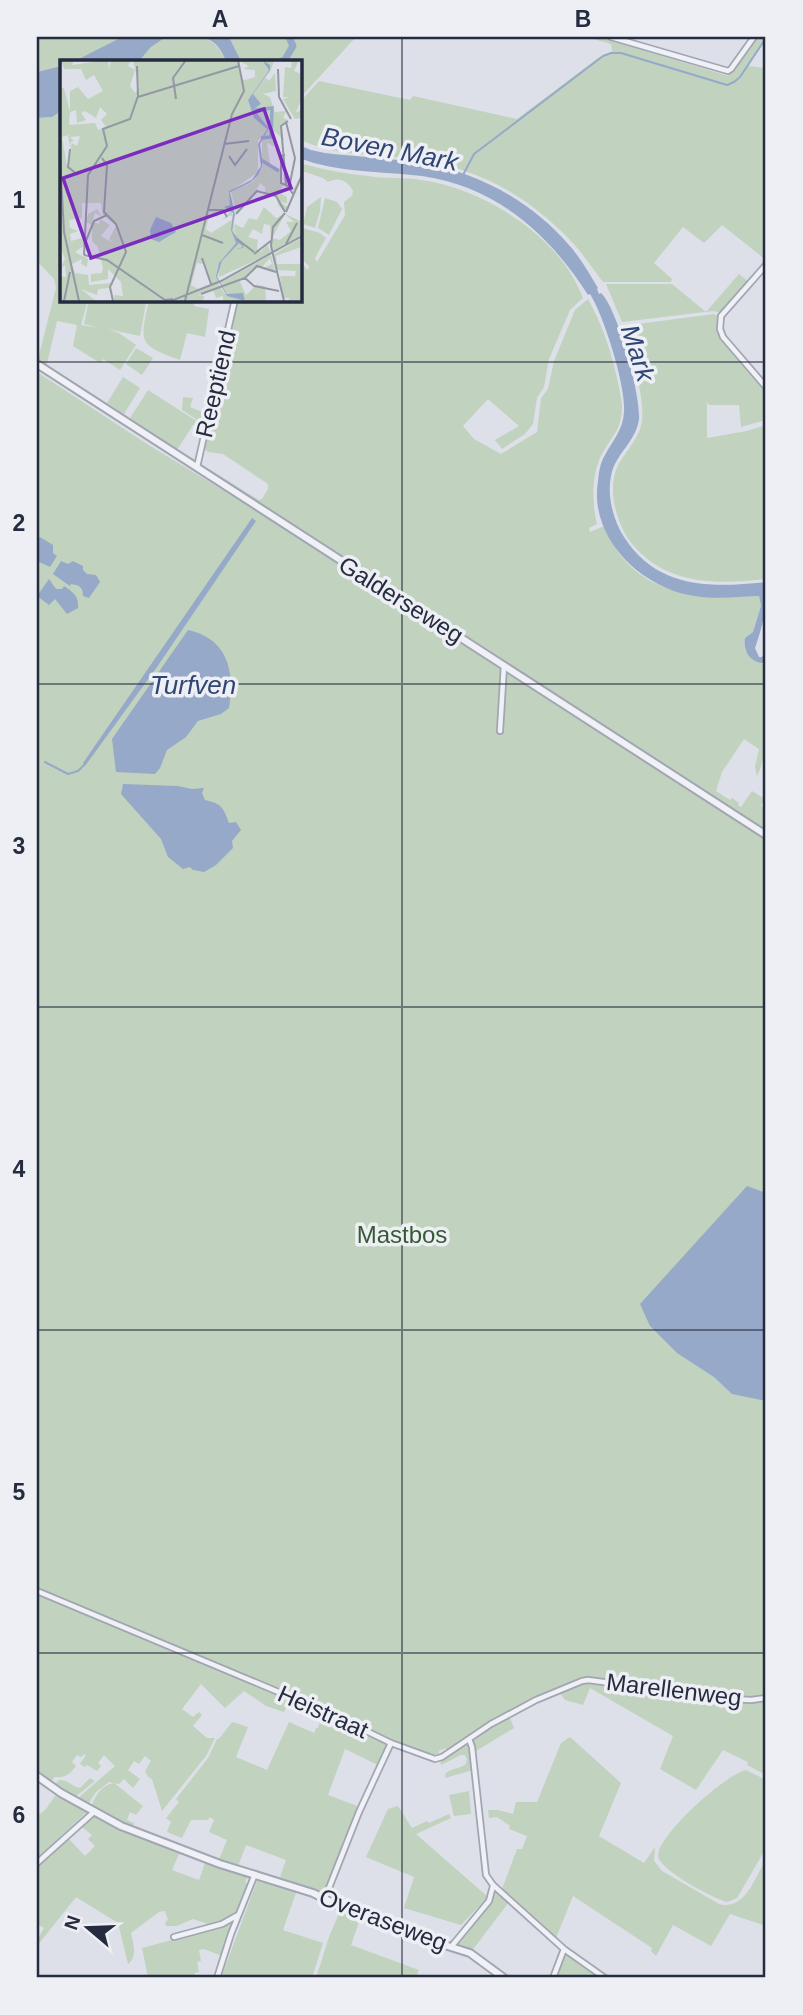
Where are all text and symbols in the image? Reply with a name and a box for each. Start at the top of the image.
text: A [212,6,228,32]
text: B [575,6,591,32]
inset map [60,60,301,301]
water label: Boven Mark [319,121,463,177]
text: 1 [13,187,26,213]
water label: Mark [615,321,662,387]
street label: Reeptiend [190,328,241,440]
text: 2 [13,510,25,536]
street label: Galderseweg [334,551,468,648]
water label: Turfven [150,670,236,700]
text: 3 [13,833,25,859]
text: 4 [13,1156,26,1182]
park label: Mastbos [357,1221,447,1248]
text: 5 [13,1479,26,1505]
street label: Marellenweg [605,1668,743,1711]
street label: Heistraat [274,1680,373,1744]
text: 6 [13,1802,25,1828]
street label: Overaseweg [315,1883,451,1956]
north arrow [52,1892,122,1962]
text: N [60,1913,85,1933]

